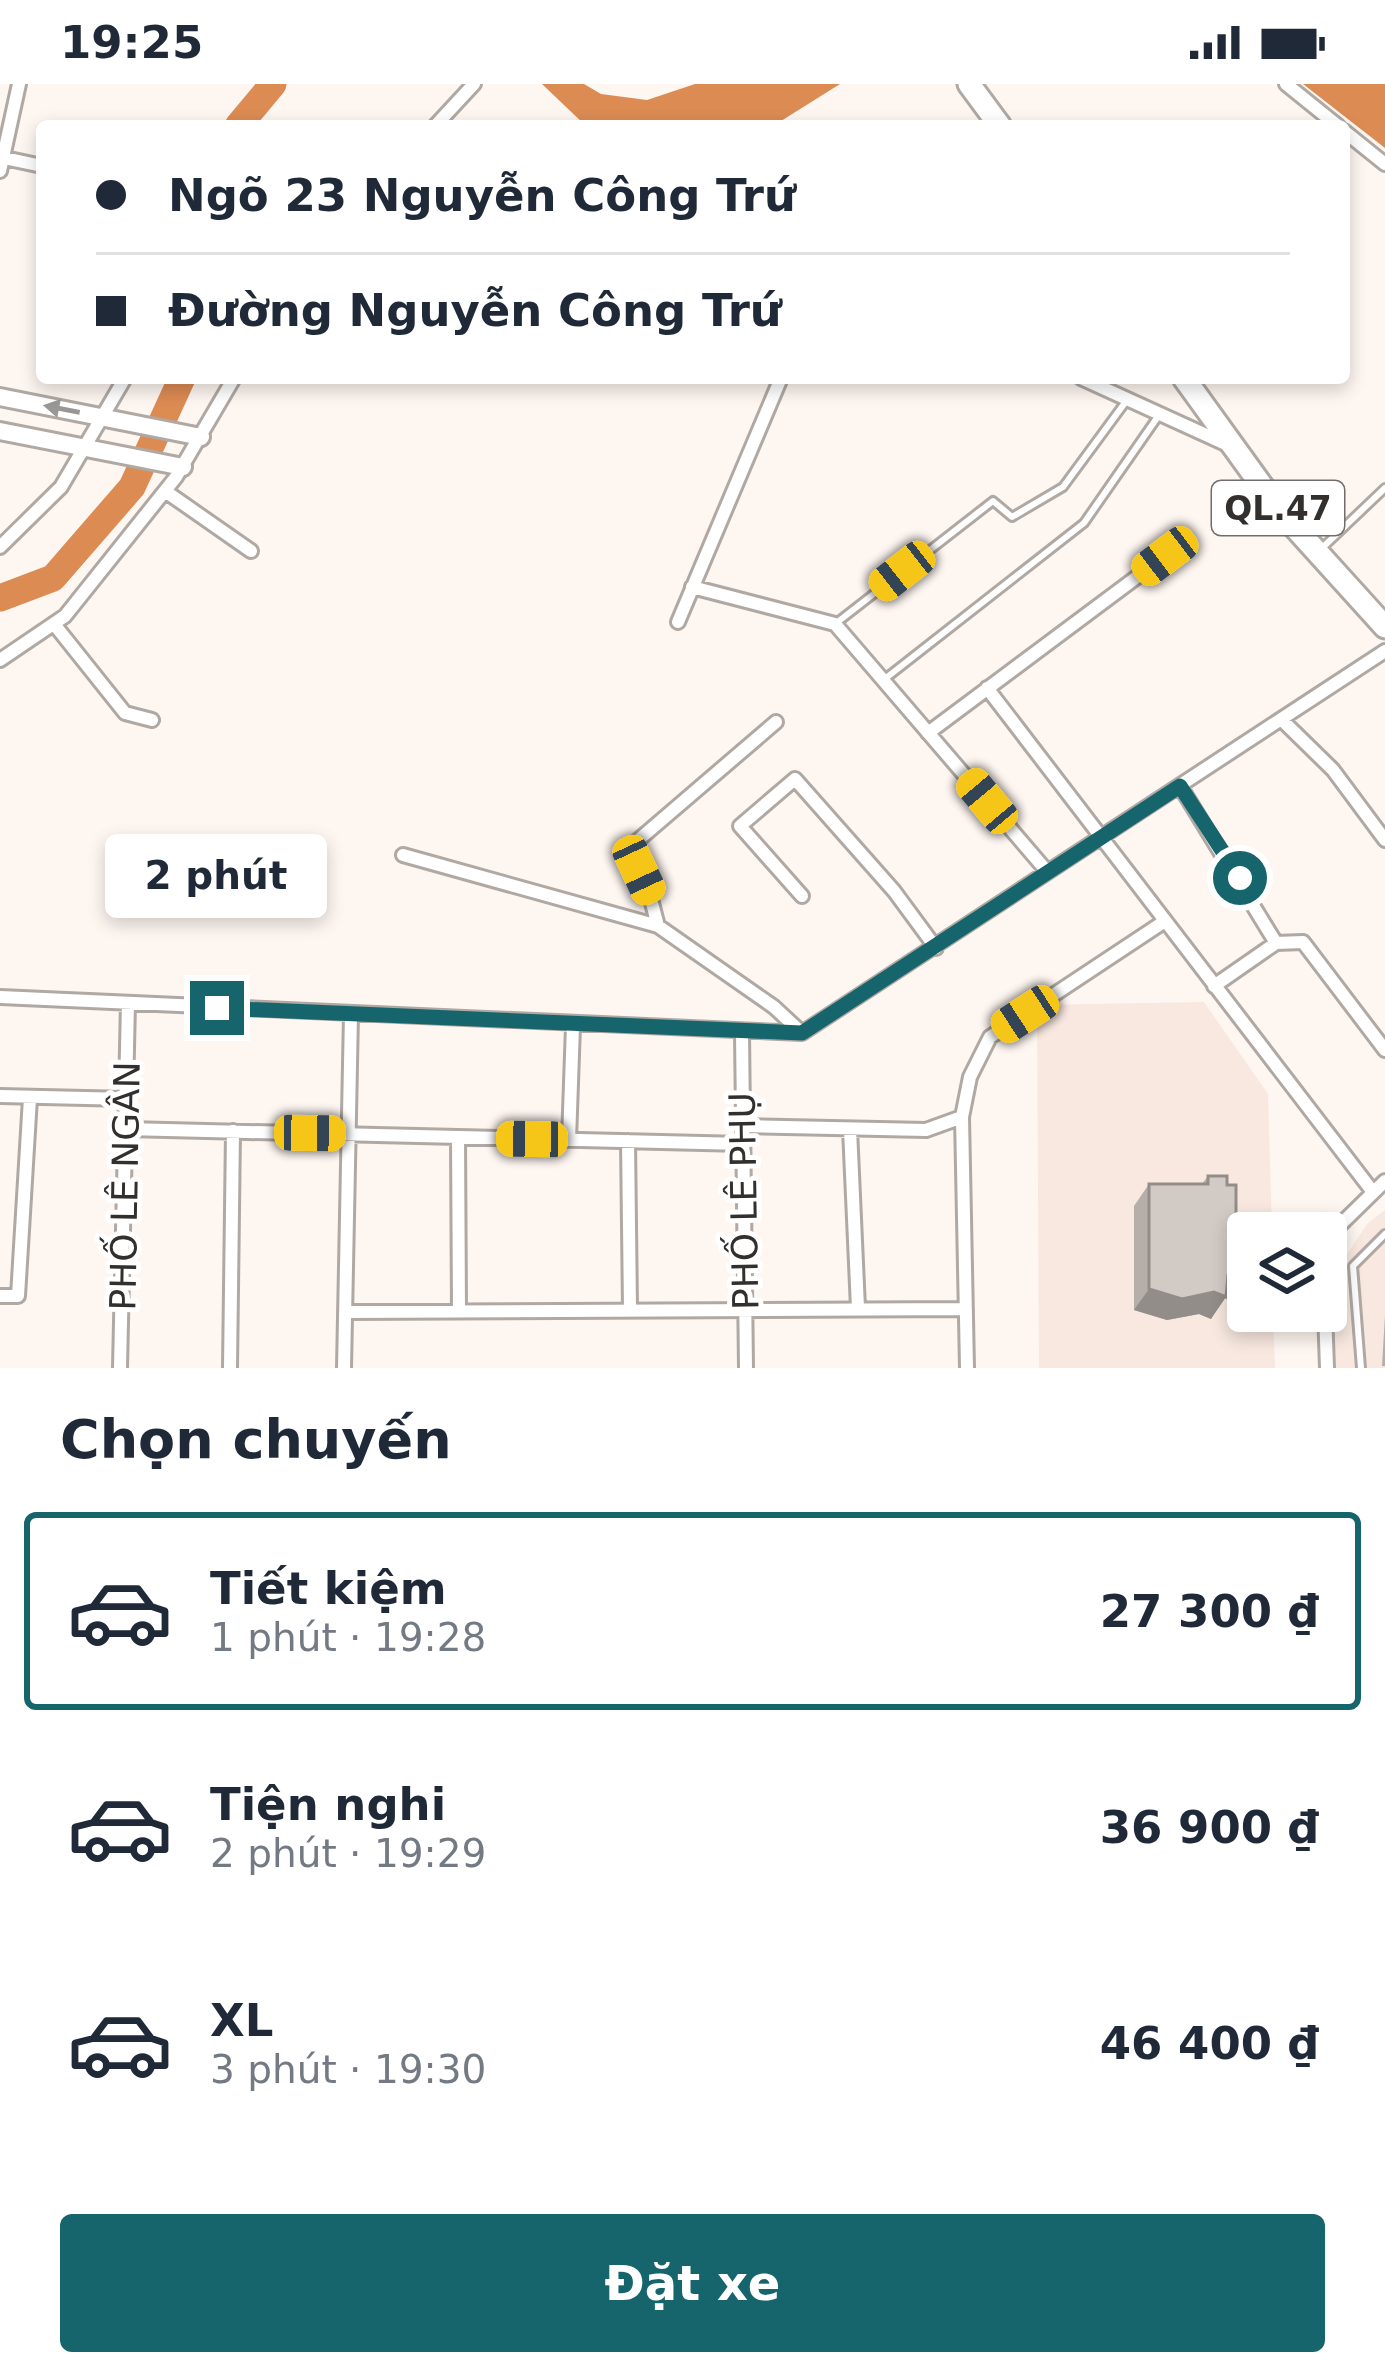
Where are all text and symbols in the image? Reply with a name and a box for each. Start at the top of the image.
text: 19:25 [60,16,203,69]
text: Ngõ 23 Nguyễn Công Trứ [168,169,796,222]
text: Đường Nguyễn Công Trứ [168,284,782,337]
one-way arrow [42,399,80,418]
road number: QL.47 [1212,481,1344,535]
car [1125,520,1205,592]
car [863,535,941,607]
car [950,762,1024,840]
car [607,830,671,910]
callout: 2 phút [106,834,328,918]
route start [1213,851,1267,905]
text: 2 phút [145,853,287,898]
car [985,979,1065,1049]
route end [190,981,244,1035]
street label: PHỐ LÊ NGÂN [98,1061,148,1311]
street label: PHỐ LÊ PHỤ [718,1092,766,1310]
car [274,1114,346,1152]
car [496,1120,568,1158]
map controls [1227,1212,1347,1332]
button: layers [1227,1212,1347,1332]
text: Chọn chuyến [60,1408,452,1471]
icon: car [66,1557,174,1665]
text: Tiết kiệm [210,1562,447,1615]
text: 27 300 ₫ [1100,1585,1319,1638]
text: 1 phút · 19:28 [210,1615,486,1660]
icon: car [66,1773,174,1881]
text: Tiện nghi [210,1778,446,1831]
text: 36 900 ₫ [1100,1801,1319,1854]
text: 2 phút · 19:29 [210,1831,486,1876]
icon: car [66,1989,174,2097]
text: XL [210,1994,273,2047]
text: 46 400 ₫ [1100,2017,1319,2070]
text: 3 phút · 19:30 [210,2047,486,2092]
button: Đặt xe [60,2214,1325,2352]

